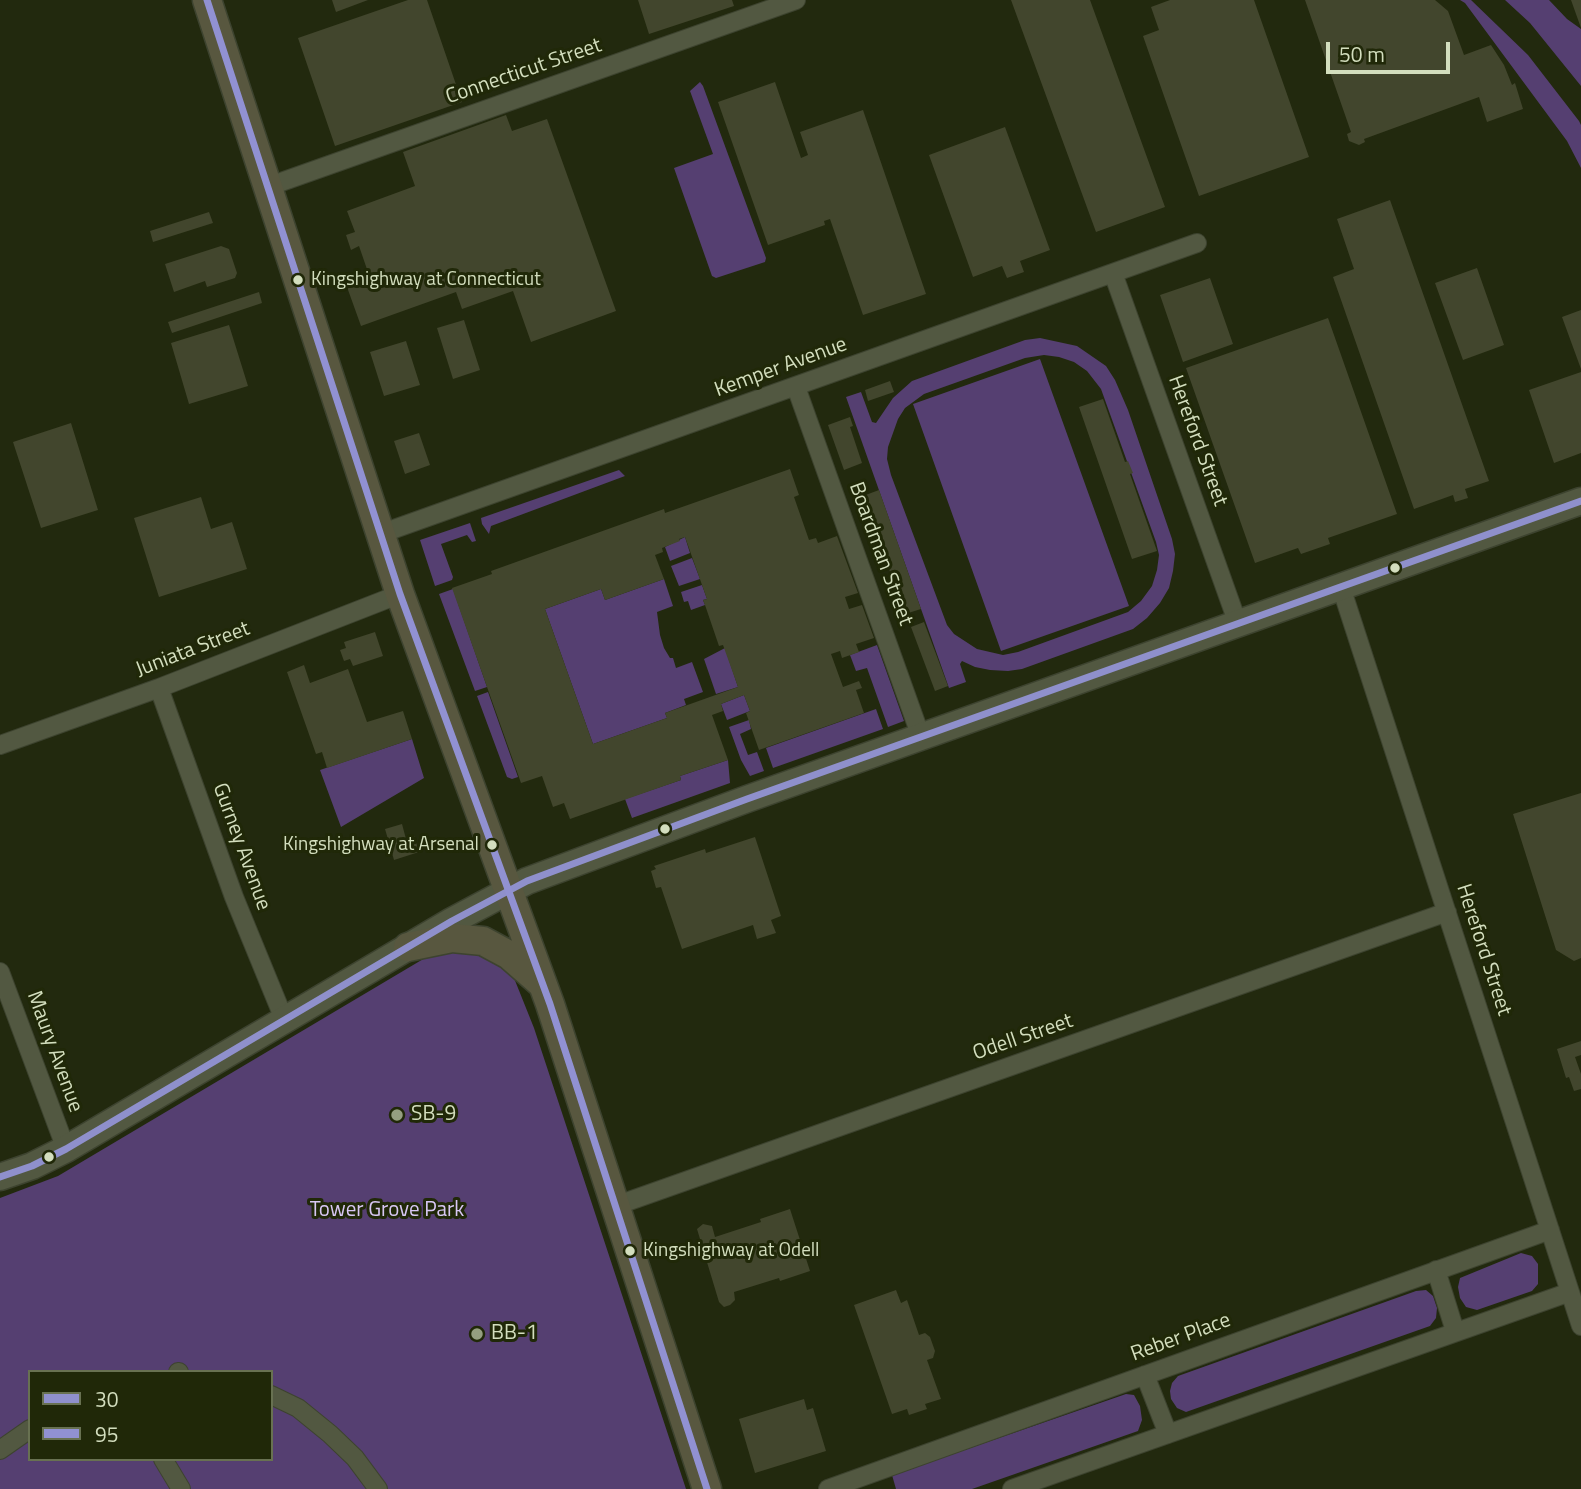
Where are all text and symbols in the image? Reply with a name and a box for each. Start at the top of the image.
scale bar [1329,28,1453,72]
street label: Connecticut Street [443,34,605,110]
text: 50 m [1339,38,1385,70]
place label: Kingshighway at Connecticut [311,269,541,291]
marker: Kingshighway at Connecticut [291,273,305,287]
street label: Kemper Avenue [711,332,851,404]
street label: Hereford Street [1162,372,1232,510]
street label: Boardman Street [842,479,918,629]
unlabelled marker [1388,561,1402,575]
street label: Juniata Street [132,617,254,683]
street label: Gurney Avenue [206,780,276,914]
unlabelled marker [658,822,672,836]
place label: Kingshighway at Arsenal [283,834,479,856]
marker: Kingshighway at Arsenal [485,838,499,852]
street label: Hereford Street [1450,881,1516,1019]
street label: Maury Avenue [20,988,88,1116]
street label: Odell Street [970,1009,1076,1067]
place label: SB-9 [411,1102,456,1128]
marker: SB-9 [389,1107,405,1123]
unlabelled marker [42,1150,56,1164]
park label: Tower Grove Park [310,1198,464,1224]
place label: Kingshighway at Odell [643,1240,820,1262]
marker: Kingshighway at Odell [623,1244,637,1258]
street label: Reber Place [1128,1308,1234,1368]
place label: BB-1 [491,1321,538,1347]
marker: BB-1 [469,1326,485,1342]
legend [28,1370,273,1461]
text: 30 [95,1383,119,1415]
text: 95 [95,1418,119,1450]

